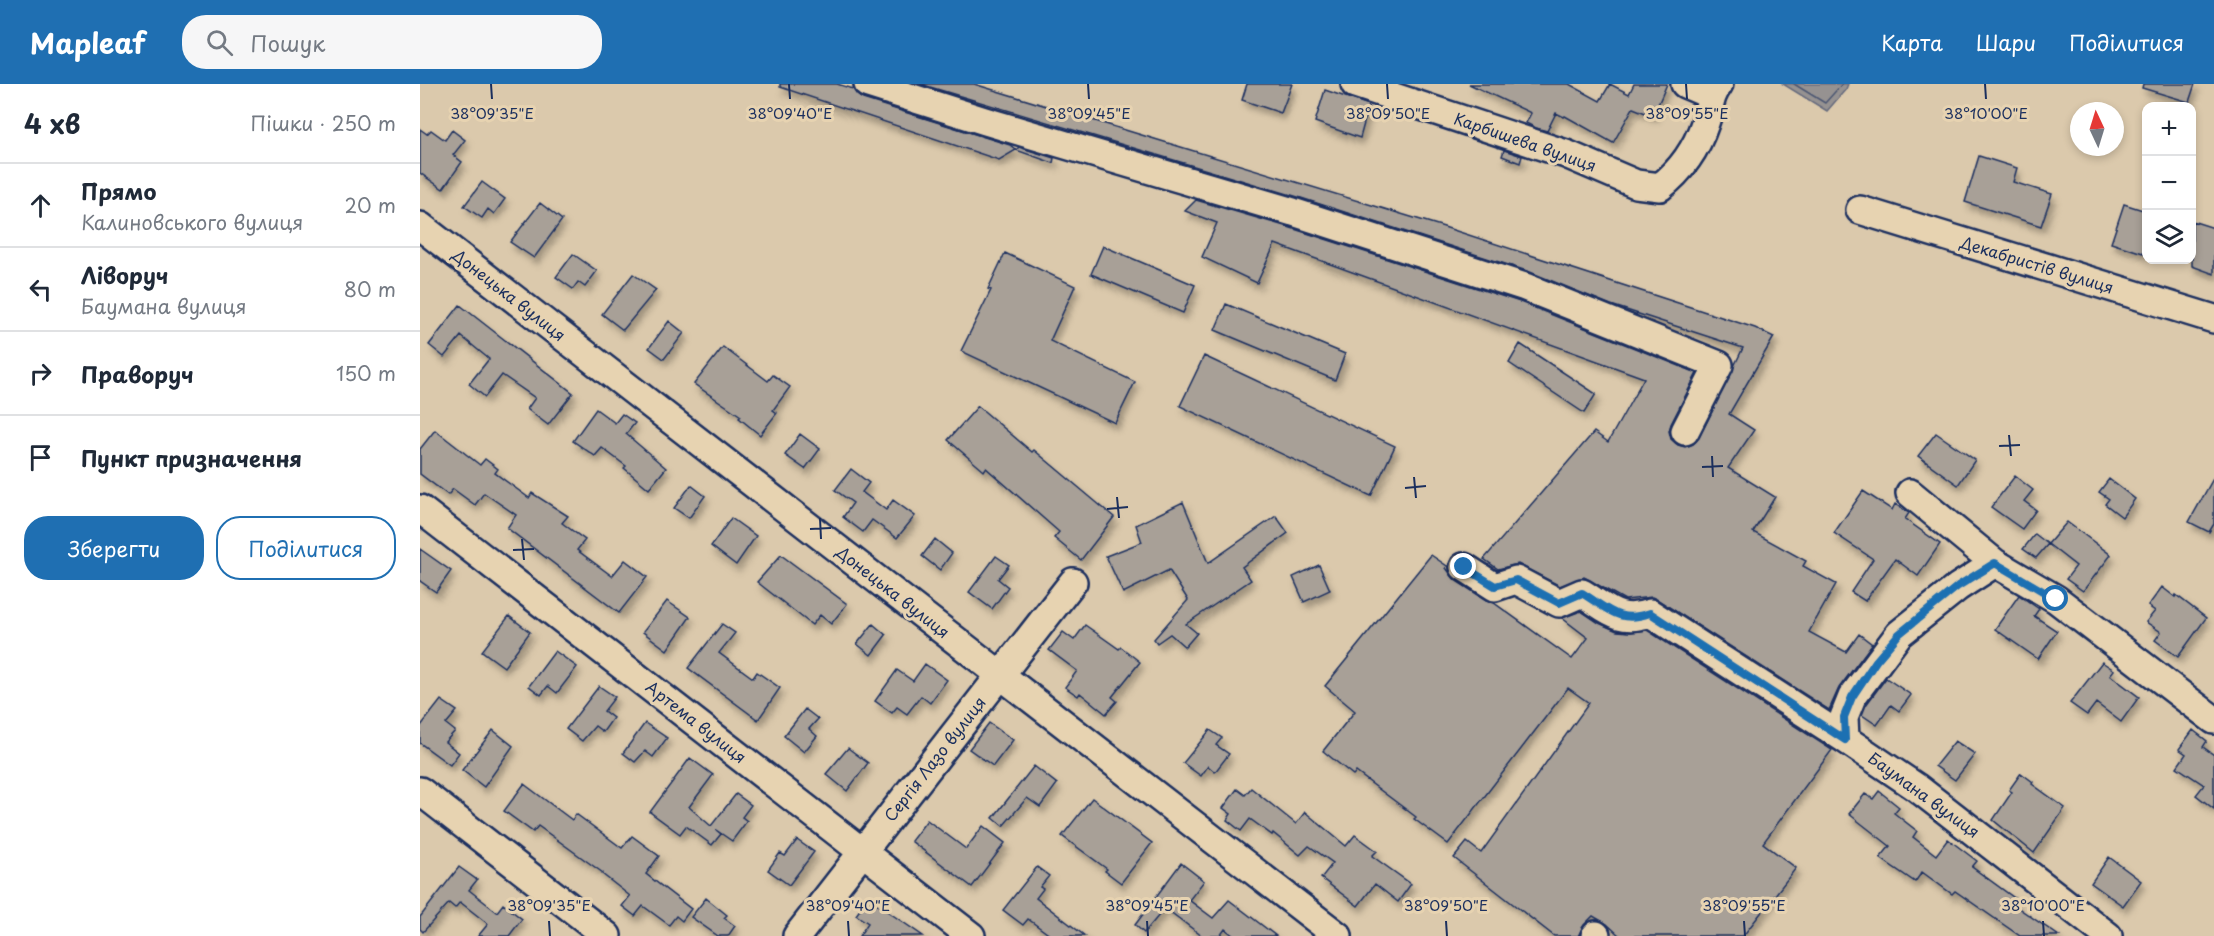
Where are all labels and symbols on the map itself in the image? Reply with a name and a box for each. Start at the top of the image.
text: 38°09'35"E [450,101,534,124]
text: 38°09'40"E [748,101,832,124]
text: 38°09'45"E [1047,101,1131,124]
text: 38°09'50"E [1346,101,1430,124]
text: 38°09'55"E [1645,101,1729,124]
text: 38°10'00"E [1944,101,2028,124]
north arrow [2070,102,2124,156]
street label: Карбишева вулиця [1451,105,1600,177]
street label: Декабристів вулиця [1957,229,2117,299]
street label: Донецька вулиця [447,242,571,346]
street label: Донецька вулиця [831,539,955,643]
route end [1450,553,1476,579]
route start [2042,585,2068,611]
street label: Артема вулиця [641,674,752,768]
street label: Сергія Лазо вулиця [878,691,991,826]
street label: Баумана вулиця [1864,746,1985,843]
text: 38°09'35"E [507,893,591,916]
text: 38°09'40"E [806,893,890,916]
text: 38°09'45"E [1105,893,1189,916]
text: 38°09'50"E [1404,893,1488,916]
text: 38°09'55"E [1702,893,1786,916]
text: 38°10'00"E [2001,893,2085,916]

